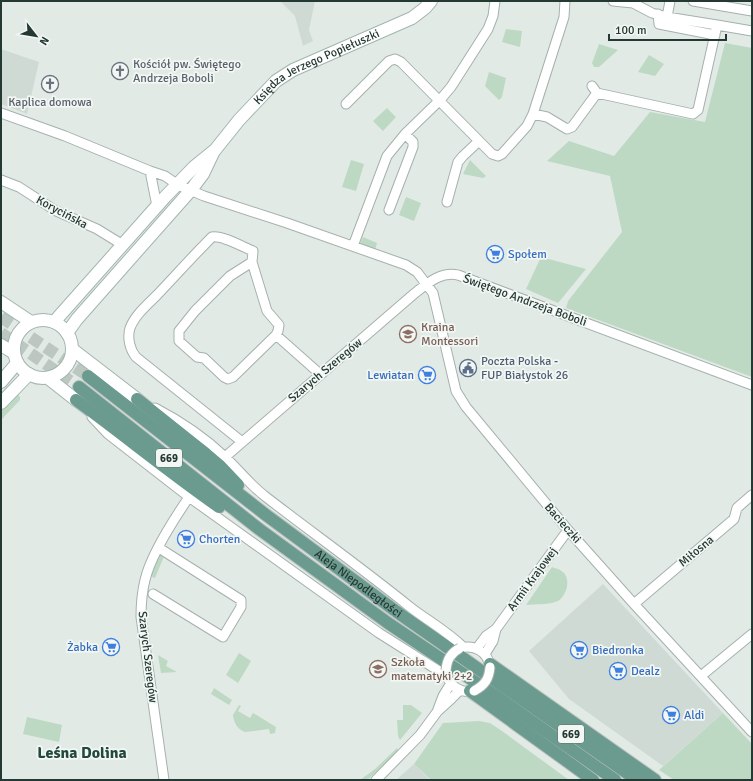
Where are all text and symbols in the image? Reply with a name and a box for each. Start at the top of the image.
north arrow [16,16,56,56]
scale bar [609,16,726,42]
text: 100 m [615,23,647,38]
street label: Księdza Jerzego Popiełuszki [250,26,382,108]
text: N [37,34,52,48]
place label: Kościół pw. Świętego Andrzeja Boboli [133,57,241,86]
church icon: Kościół pw. Świętego Andrzeja Boboli [110,61,130,81]
church icon: Kaplica domowa [40,74,60,94]
place label: Kaplica domowa [8,95,92,110]
street label: Korycińska [33,193,90,232]
supermarket icon: Społem [485,244,505,264]
place label: Społem [508,247,547,262]
street label: Świętego Andrzeja Boboli [461,271,589,330]
place label: Kraina Montessori [421,320,478,349]
school or university icon: Kraina Montessori [398,324,418,344]
street label: Szarych Szeregów [285,335,366,406]
place label: Poczta Polska - FUP Białystok 26 [481,354,568,383]
public building icon: Poczta Polska - FUP Białystok 26 [458,358,478,378]
supermarket icon: Lewiatan [417,365,437,385]
place label: Lewiatan [367,368,414,383]
road number: 669 [156,449,182,467]
street label: Bacieczki [541,500,584,547]
supermarket icon: Chorten [176,529,196,549]
place label: Chorten [199,532,240,547]
street label: Miłosna [676,532,717,570]
street label: Armii Krajowej [504,544,561,614]
street label: Aleja Niepodległości [311,547,405,621]
street label: Szarych Szeregów [134,610,161,704]
supermarket icon: Żabka [101,637,121,657]
place label: Żabka [67,640,98,655]
supermarket icon: Biedronka [569,640,589,660]
place label: Biedronka [592,643,644,658]
place label: Szkoła matematyki 2+2 [391,655,473,684]
school or university icon: Szkoła matematyki 2+2 [368,659,388,679]
supermarket icon: Dealz [608,661,628,681]
place label: Dealz [631,664,660,679]
supermarket icon: Aldi [661,705,681,725]
place label: Aldi [684,708,704,723]
road number: 669 [558,725,584,743]
district label: Leśna Dolina [37,743,127,763]

